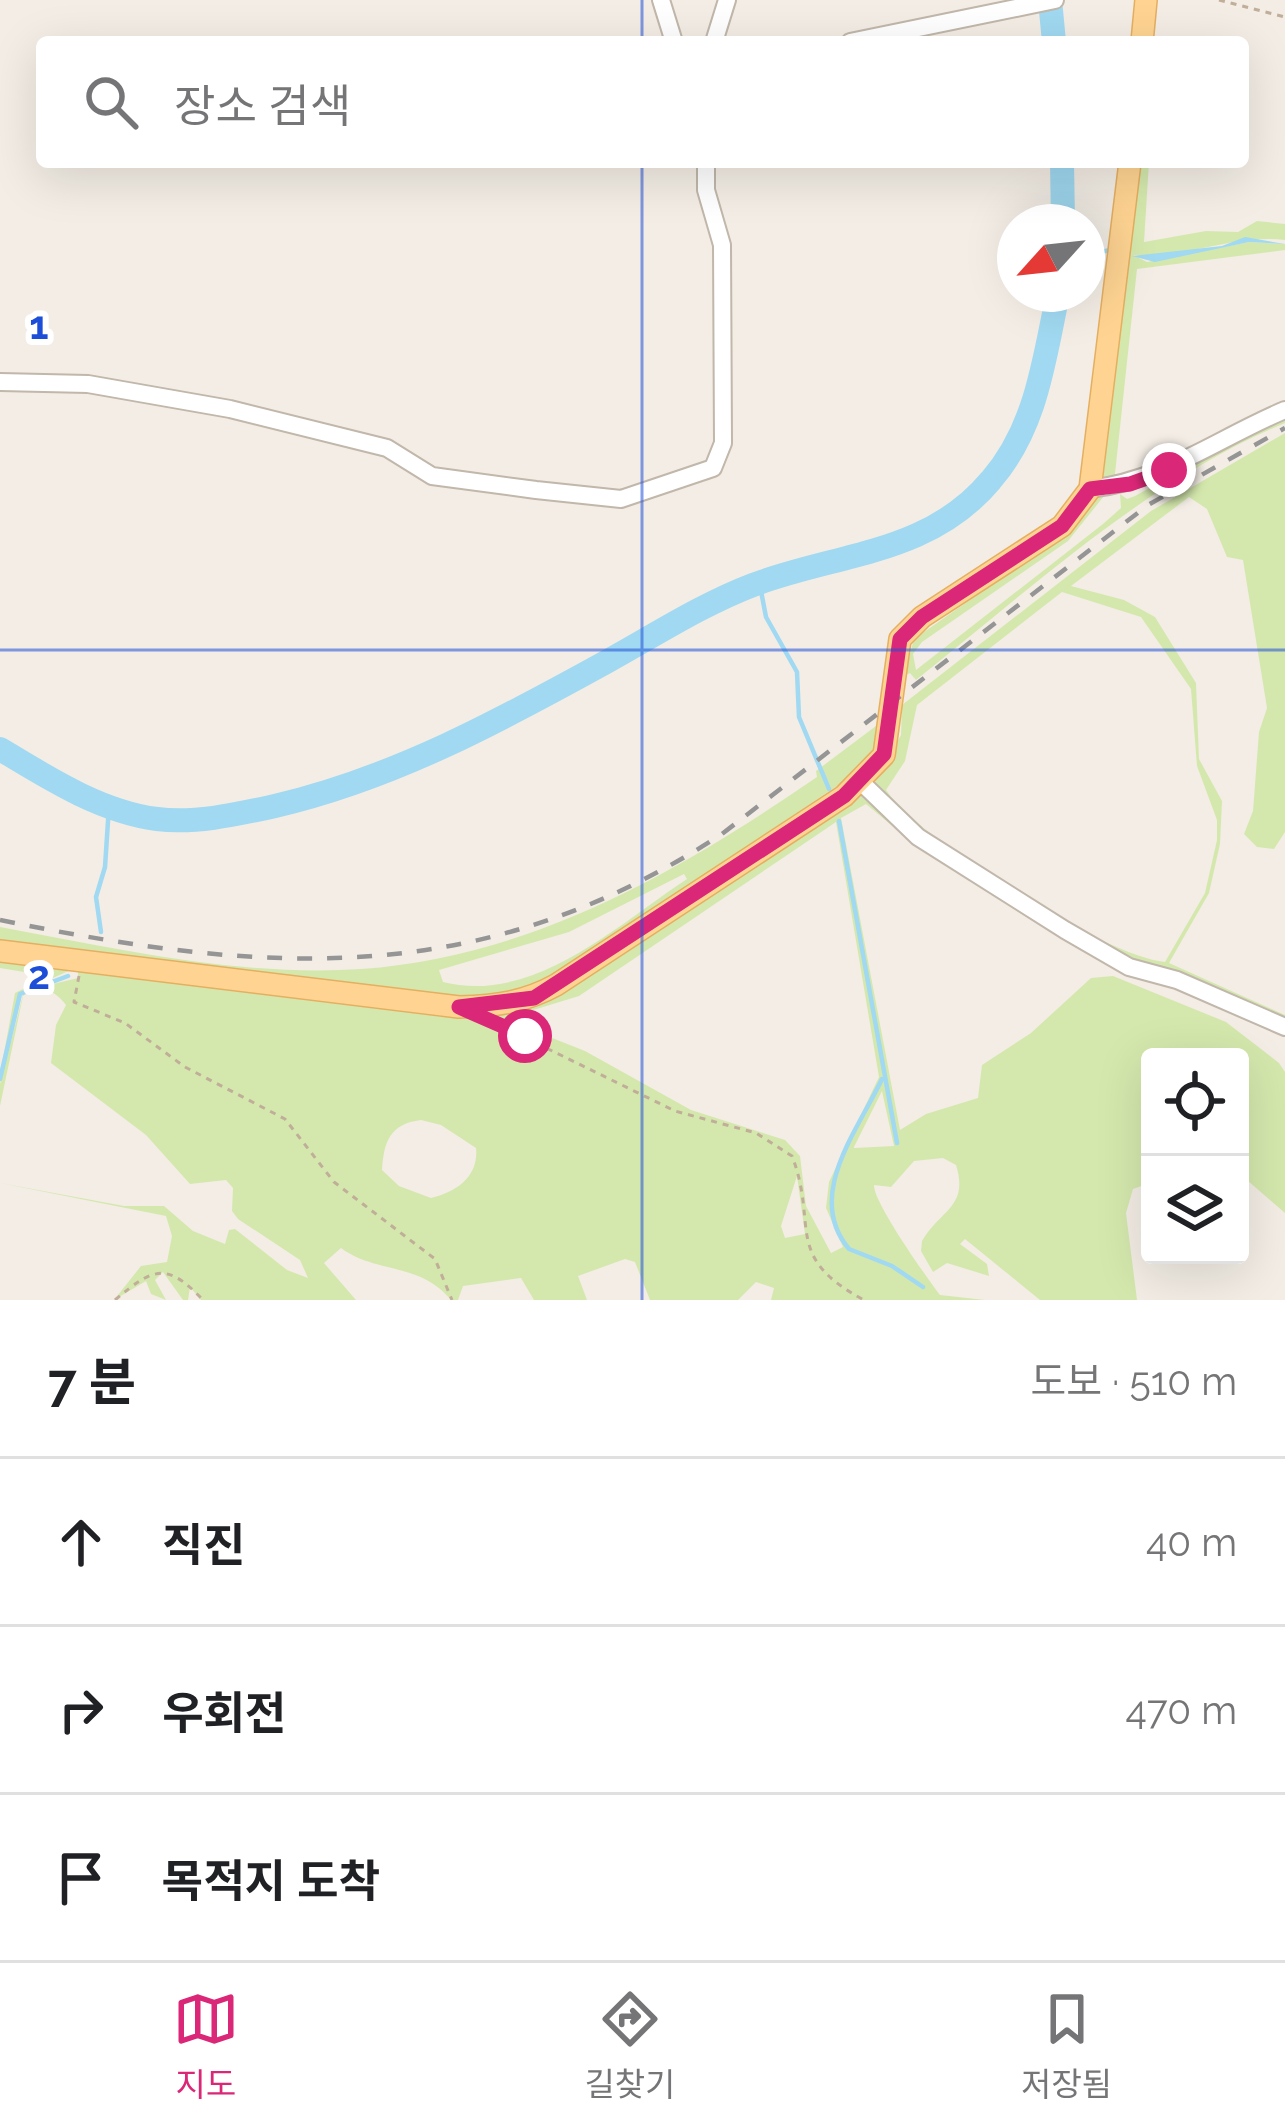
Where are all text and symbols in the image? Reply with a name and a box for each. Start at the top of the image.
search box [36,36,1249,168]
icon: search [78,69,144,135]
text: 장소 검색 [174,80,351,133]
north arrow [997,204,1105,312]
text: 1 [29,302,49,348]
route end [1142,443,1196,497]
text: 2 [28,952,50,998]
route start [498,1009,552,1063]
map controls [1141,1048,1249,1264]
button: locate [1141,1048,1249,1156]
button: layers [1141,1156,1249,1264]
text: 7 분 [48,1352,136,1412]
text: 도보 · 510 m [1030,1358,1237,1404]
icon: ahead [48,1509,114,1575]
text: 직진 [162,1519,245,1572]
text: 40 m [1146,1519,1237,1565]
icon: right [48,1677,114,1743]
text: 우회전 [162,1687,286,1740]
text: 470 m [1126,1687,1237,1733]
icon: arrive [48,1845,114,1911]
text: 목적지 도착 [162,1855,380,1908]
tab: 지도 [173,1986,239,2106]
tab: 길찾기 [584,1986,675,2106]
tab: 저장됨 [1021,1986,1112,2106]

